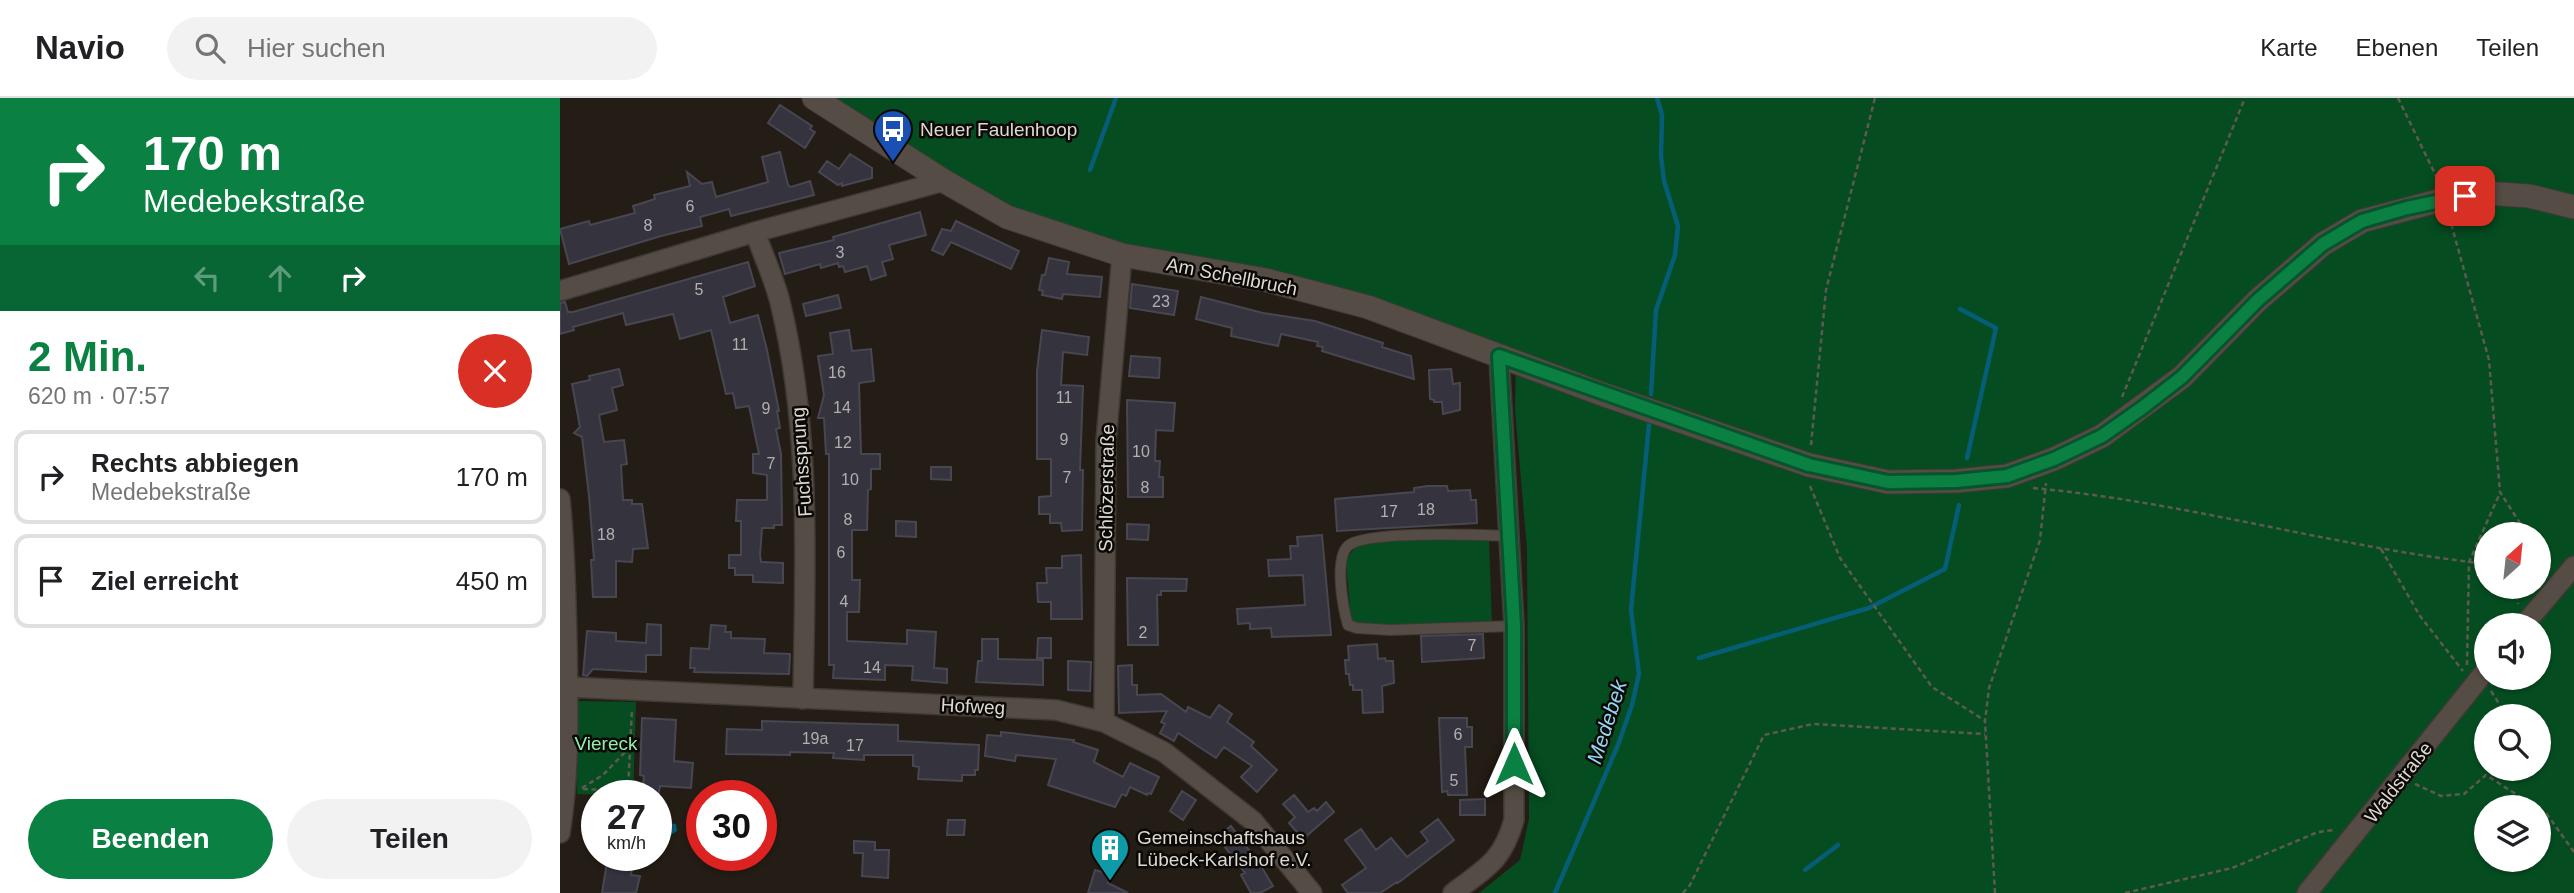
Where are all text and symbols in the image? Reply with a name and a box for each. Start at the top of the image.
search box [167,17,657,80]
text: Navio [35,29,125,66]
icon: search [191,29,229,67]
text: Hier suchen [247,33,386,63]
text: Karte [2260,34,2318,61]
text: Ebenen [2356,34,2438,61]
text: Teilen [2476,34,2539,61]
bus stop icon: Neuer Faulenhoop [872,108,914,163]
place label: Neuer Faulenhoop [920,119,1077,140]
icon: right [28,126,119,217]
text: 170 m [143,126,282,180]
pin [2435,166,2495,226]
icon: arrive [2446,177,2484,215]
text: Medebekstraße [143,183,365,219]
house number: 6 [686,198,695,215]
house number: 8 [644,217,653,234]
house number: 3 [836,244,845,261]
street label: Am Schellbruch [1165,253,1299,299]
icon: left [188,259,226,297]
icon: ahead [261,259,299,297]
icon: right [334,259,372,297]
house number: 5 [695,281,704,298]
house number: 23 [1152,293,1170,310]
text: 2 Min. [28,333,147,380]
button: close [458,334,532,408]
house number: 11 [732,336,748,353]
house number: 16 [828,364,846,381]
text: 620 m · 07:57 [28,383,170,409]
house number: 11 [1056,389,1072,406]
house number: 14 [833,399,851,416]
house number: 9 [762,400,771,417]
street label: Fuchssprung [787,406,816,517]
street label: Schlözerstraße [1095,424,1118,552]
house number: 9 [1060,431,1069,448]
house number: 12 [834,434,852,451]
house number: 10 [1132,443,1150,460]
text: Rechts abbiegen [91,448,299,478]
house number: 7 [767,455,776,472]
icon: right [32,458,70,496]
text: 170 m [456,462,528,492]
house number: 7 [1063,469,1072,486]
house number: 10 [841,471,859,488]
text: Medebekstraße [91,479,251,505]
house number: 8 [1141,479,1150,496]
house number: 18 [1417,501,1435,518]
house number: 17 [1380,503,1398,520]
house number: 8 [844,511,853,528]
north arrow [2474,522,2552,598]
map controls [2474,522,2551,872]
house number: 18 [597,526,615,543]
house number: 6 [837,544,846,561]
icon: arrive [32,562,70,600]
text: Ziel erreicht [91,566,238,596]
text: 450 m [456,566,528,596]
house number: 4 [840,593,849,610]
button: sound [2474,613,2551,690]
house number: 2 [1139,624,1148,641]
house number: 7 [1468,637,1477,654]
house number: 14 [863,659,881,676]
water label: Medebek [1582,676,1631,766]
street label: Hofweg [940,694,1006,719]
button: search [2474,704,2551,781]
house number: 6 [1454,726,1463,743]
position arrow [1477,727,1551,801]
house number: 19a [802,730,828,747]
park label: Viereck [574,733,638,754]
house number: 17 [846,737,864,754]
street label: Waldstraße [2360,738,2436,827]
house number: 5 [1450,772,1459,789]
speed limit sign: 30 [686,780,777,871]
button: layers [2474,795,2551,872]
text: 27 [607,797,646,836]
button: Beenden [28,799,273,879]
button: Teilen [287,799,532,879]
building icon: Gemeinschaftshaus Lübeck-Karlshof e.V. [1089,827,1131,882]
place label: Gemeinschaftshaus Lübeck-Karlshof e.V. [1137,827,1312,870]
text: km/h [607,833,646,853]

